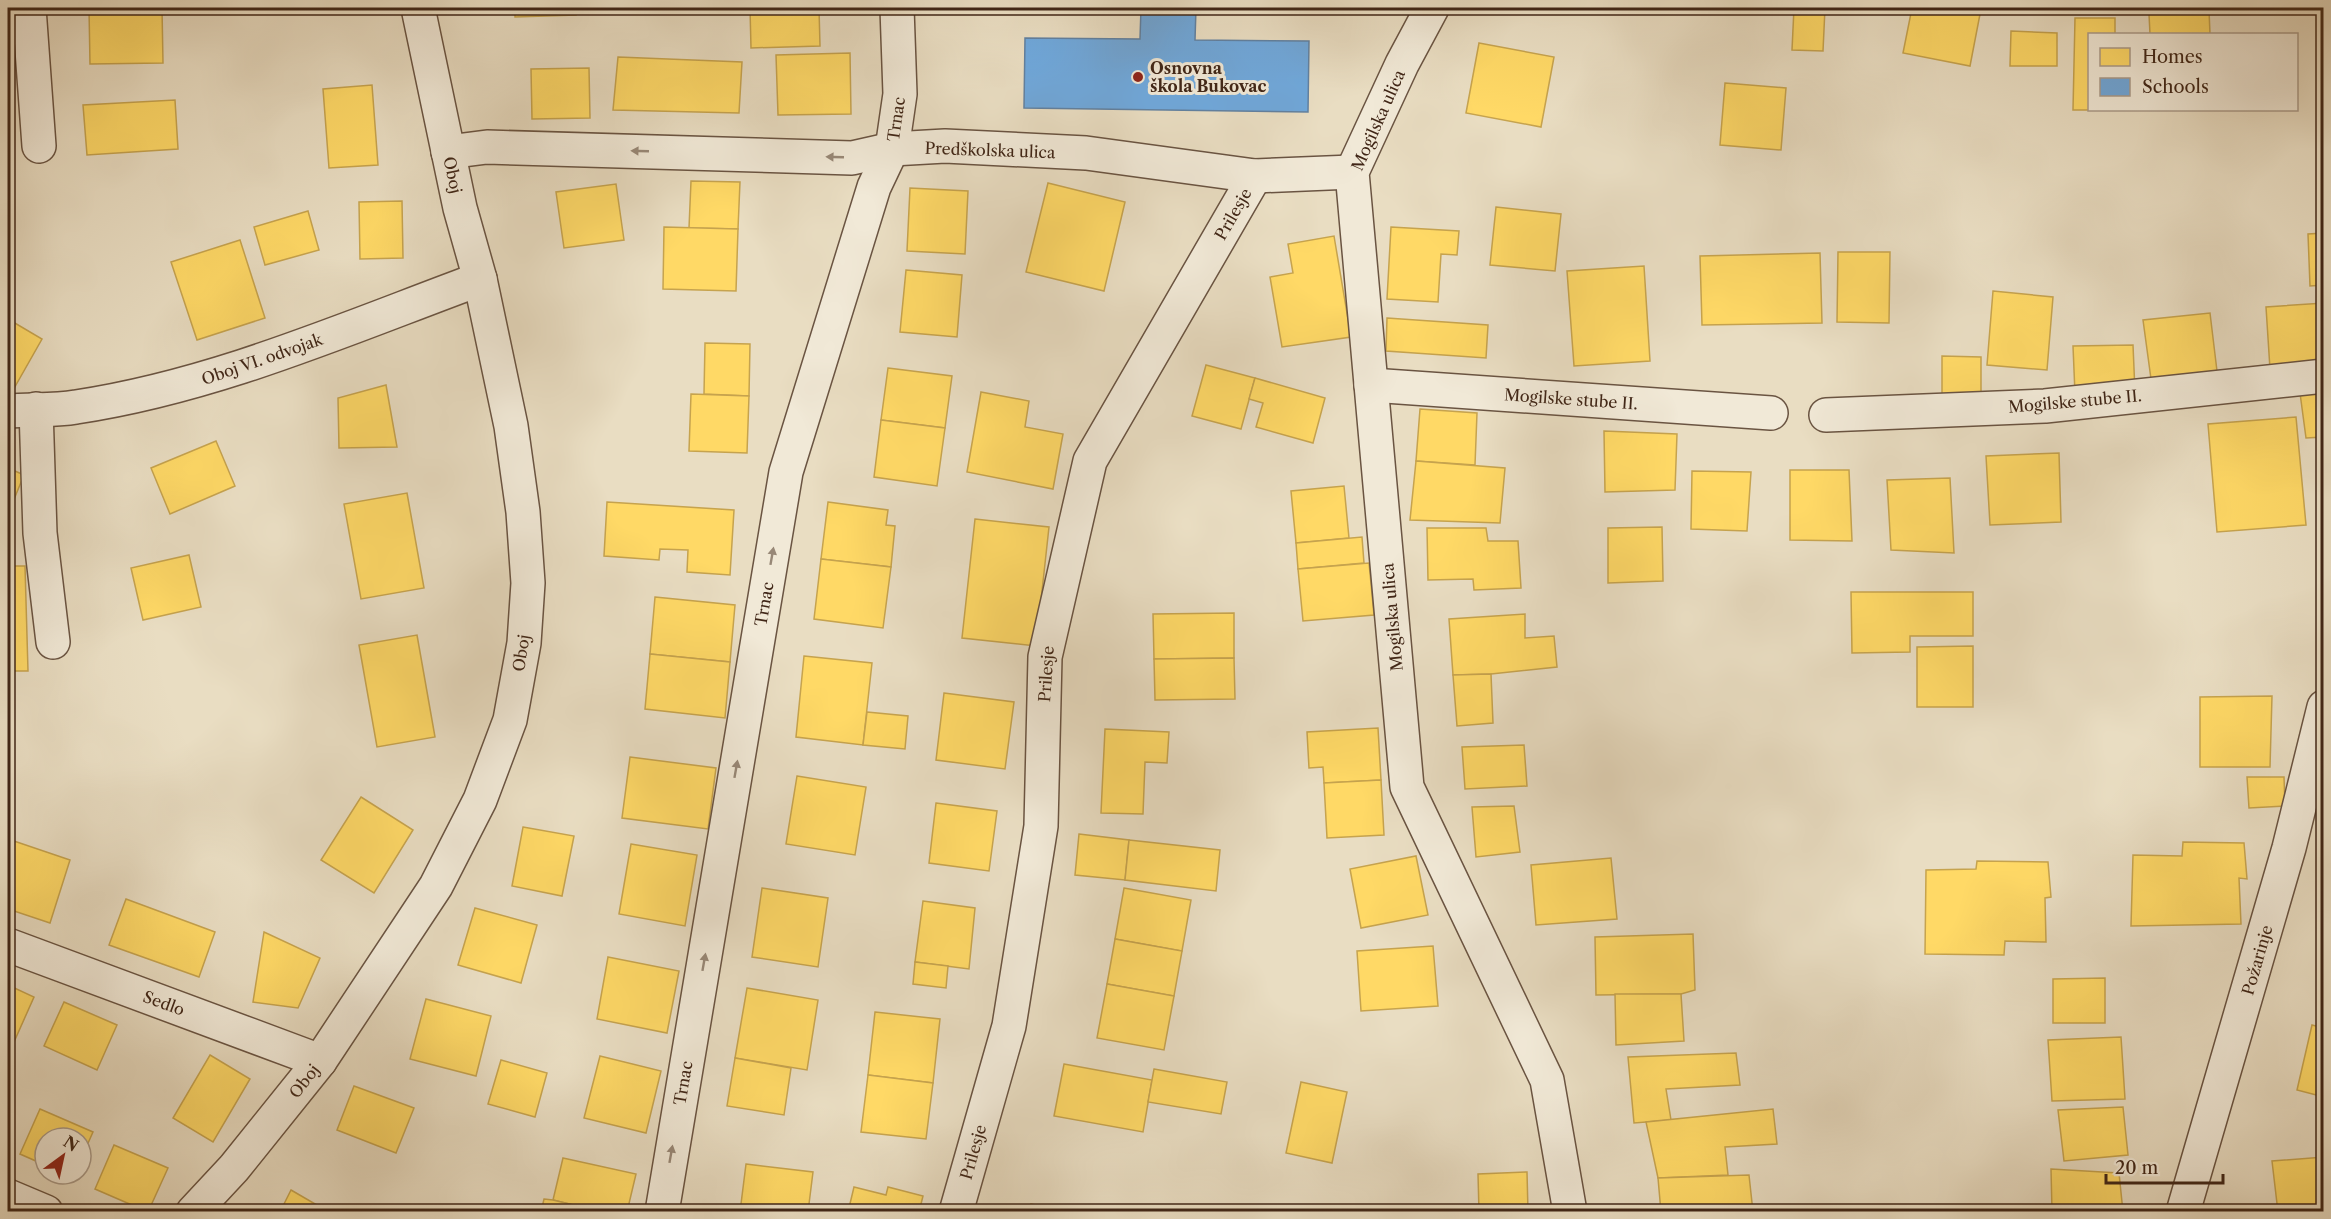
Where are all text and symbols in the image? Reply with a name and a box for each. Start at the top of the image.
legend [2088,33,2298,111]
text: Homes [2142,46,2203,68]
place label: Osnovna škola Bukovac [1150,58,1267,96]
street label: Mogilska ulica [1347,66,1409,174]
marker: Osnovna škola Bukovac [1131,70,1145,84]
text: Schools [2142,76,2209,98]
street label: Trnac [883,96,909,142]
street label: Predškolska ulica [924,138,1056,162]
one-way arrow [630,146,649,156]
one-way arrow [825,153,844,162]
street label: Oboj [439,155,467,195]
street label: Prilesje [1210,185,1256,243]
street label: Oboj VI. odvojak [199,329,326,389]
street label: Mogilske stube II. [1503,384,1639,414]
street label: Mogilske stube II. [2007,385,2143,417]
one-way arrow [767,547,776,566]
street label: Mogilska ulica [1377,562,1407,672]
street label: Trnac [750,580,778,628]
street label: Oboj [508,633,534,673]
street label: Prilesje [1034,645,1058,703]
one-way arrow [732,760,741,779]
street label: Požarinje [2237,923,2277,997]
one-way arrow [699,952,708,971]
street label: Sedlo [140,986,188,1020]
street label: Trnac [669,1059,697,1107]
street label: Oboj [285,1060,323,1102]
street label: Prilesje [956,1122,990,1182]
north arrow [33,1126,93,1186]
text: N [60,1131,83,1156]
one-way arrow [667,1144,676,1163]
scale bar [2106,1147,2223,1185]
text: 20 m [2115,1157,2159,1179]

